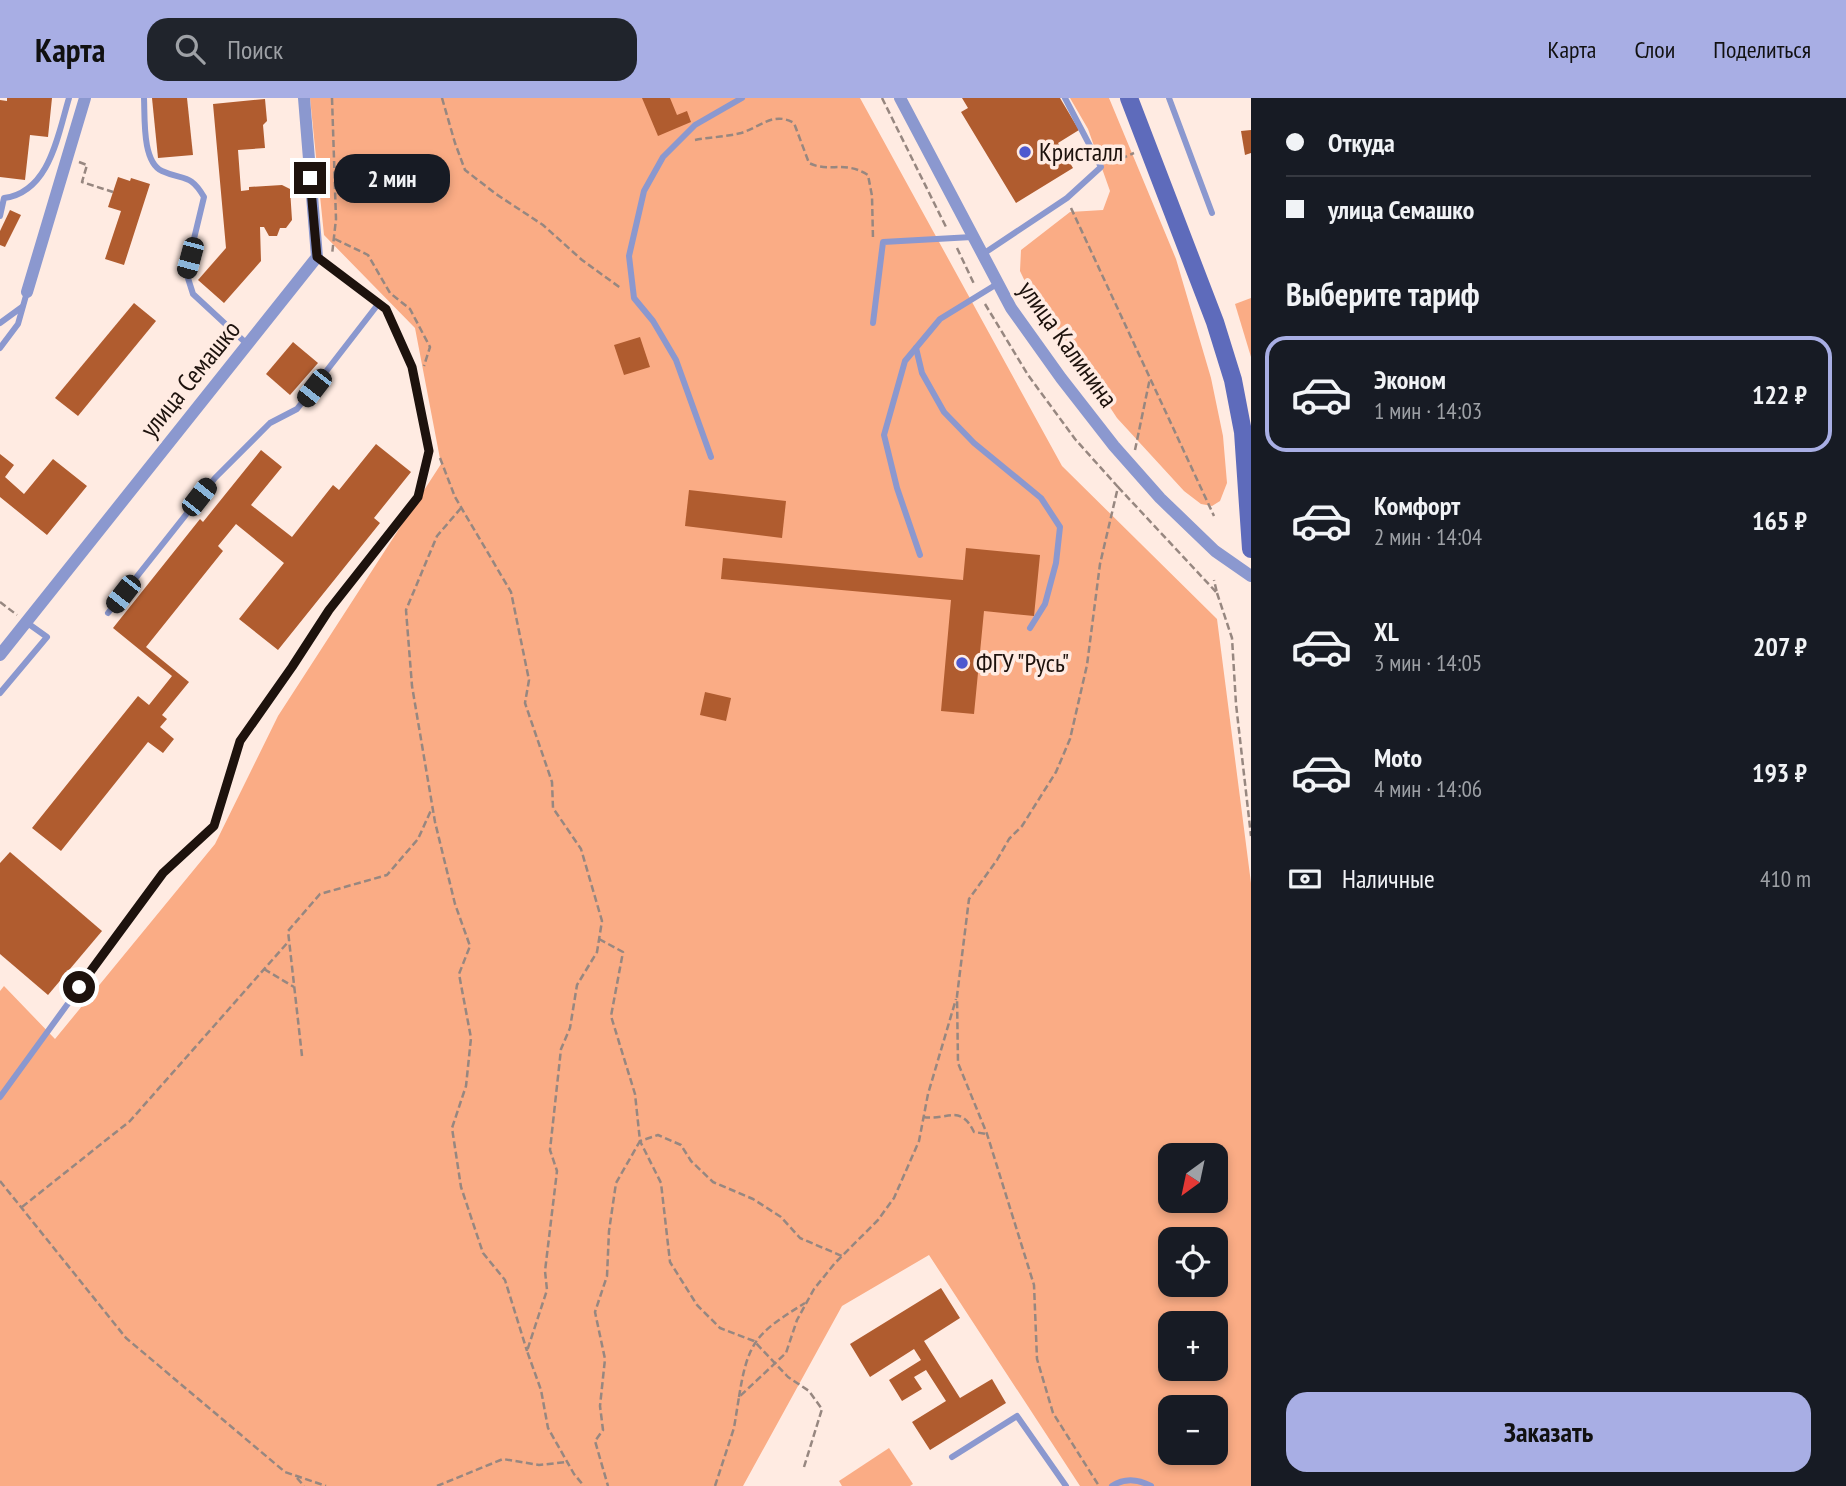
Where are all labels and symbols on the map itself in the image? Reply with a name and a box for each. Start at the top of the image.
place label: Кристалл [1039,135,1123,168]
marker: Кристалл [1017,144,1033,160]
callout: 2 мин [334,154,450,202]
route end [294,162,326,194]
car [175,235,206,281]
street label: улица Калинина [1011,274,1125,413]
street label: улица Семашко [132,313,247,444]
car [293,365,336,411]
car [178,474,221,520]
car [102,571,145,617]
place label: ФГУ "Русь" [976,646,1069,679]
marker: ФГУ "Русь" [954,655,970,671]
route start [63,971,95,1003]
north arrow [1158,1143,1228,1213]

